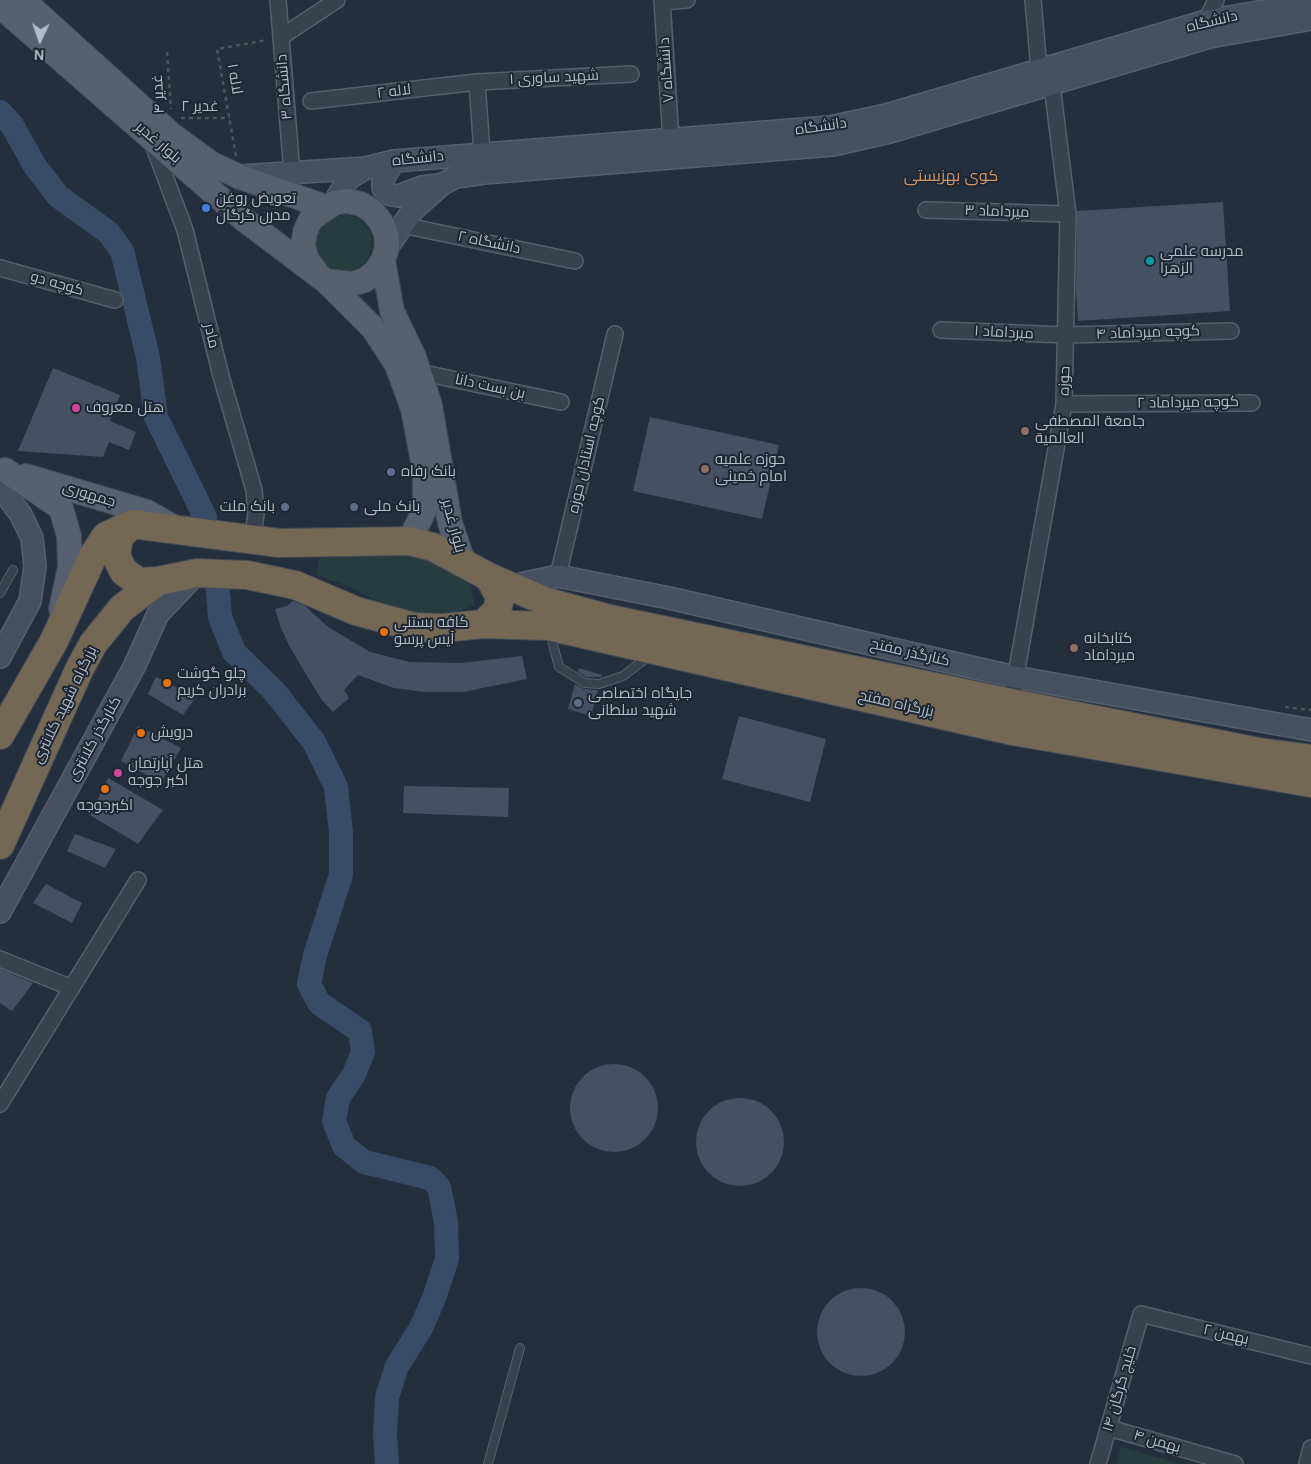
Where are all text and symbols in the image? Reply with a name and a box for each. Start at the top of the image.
street label: دانشگاه [1185,7,1239,37]
north arrow [15,15,65,65]
street label: ۷ دانشگاه [656,37,678,103]
text: N [34,46,45,64]
street label: ۳ دانشگاه [273,53,297,121]
street label: ۱ لاله [222,62,246,96]
street label: ۱ شهید ساوری [509,67,599,89]
street label: ۴ غدیر [149,74,169,114]
street label: ۲ لاله [376,81,412,103]
street label: ۲ غدیر [181,98,219,116]
street label: دانشگاه [794,114,848,140]
street label: بلوار غدیر [131,118,185,168]
street label: دانشگاه [391,147,445,171]
district label: کوی بهزیستی [904,167,998,187]
place label: تعویض روغن مدرن گرگان [216,190,296,225]
marker: تعویض روغن مدرن گرگان [200,202,212,214]
street label: ۳ میرداماد [964,202,1030,222]
street label: دانشگاه ۲ [456,228,522,258]
place label: مدرسه علمی الزهرا [1160,243,1244,278]
marker: مدرسه علمی الزهرا [1144,255,1156,267]
street label: کوچه دو [28,268,86,300]
street label: مادر [199,322,223,350]
street label: ۱ میرداماد [974,322,1034,344]
street label: کوچه میرداماد ۴ [1096,322,1200,344]
street label: حوزه [1055,366,1075,396]
street label: بن بست دانا [453,371,527,403]
street label: کوچه میرداماد ۲ [1137,393,1239,413]
street label: کوچه استادان حوزه [565,395,609,515]
place label: هتل معروف [86,399,164,417]
marker: هتل معروف [70,402,82,414]
place label: جامعة المصطفی العالمیة [1035,413,1145,448]
marker: جامعة المصطفی العالمیة [1019,425,1031,437]
place label: حوزه علمیه امام خمینی [715,451,787,486]
place label: بانک رفاه [401,463,456,481]
marker: حوزه علمیه امام خمینی [699,463,711,475]
marker: بانک رفاه [385,466,397,478]
street label: جمهوری [60,478,118,512]
street label: بلوار غدیر [437,497,469,555]
place label: بانک ملت [220,498,275,516]
place label: بانک ملی [364,498,420,516]
marker: بانک ملت [279,501,291,513]
marker: بانک ملی [348,501,360,513]
place label: کافه بستنی آیس پرسو [394,614,469,649]
marker: کافه بستنی آیس پرسو [378,626,390,638]
place label: کتابخانه میرداماد [1084,630,1135,665]
street label: کنارگذر مفتح [868,635,952,671]
marker: کتابخانه میرداماد [1068,642,1080,654]
street label: بزرگراه شهید کلانتری [29,643,101,767]
place label: چلو گوشت برادران کریم [177,665,247,700]
marker: چلو گوشت برادران کریم [161,677,173,689]
place label: جایگاه اختصاصی شهید سلطانی [588,685,692,720]
street label: بزرگراه مفتح [857,687,935,721]
street label: کنارگذر کلانتری [64,694,126,784]
marker: جایگاه اختصاصی شهید سلطانی [572,697,584,709]
place label: درویش [151,724,193,742]
marker: درویش [135,727,147,739]
place label: هتل آپارتمان اکبر جوجه [128,755,204,790]
marker: هتل آپارتمان اکبر جوجه [112,767,124,779]
marker: اکبرجوجه [99,783,111,795]
place label: اکبرجوجه [77,797,133,815]
street label: بهمن ۲ [1201,1321,1251,1349]
street label: خلیج گرگان ۱۴ [1099,1344,1141,1434]
street label: بهمن ۴ [1131,1427,1183,1457]

